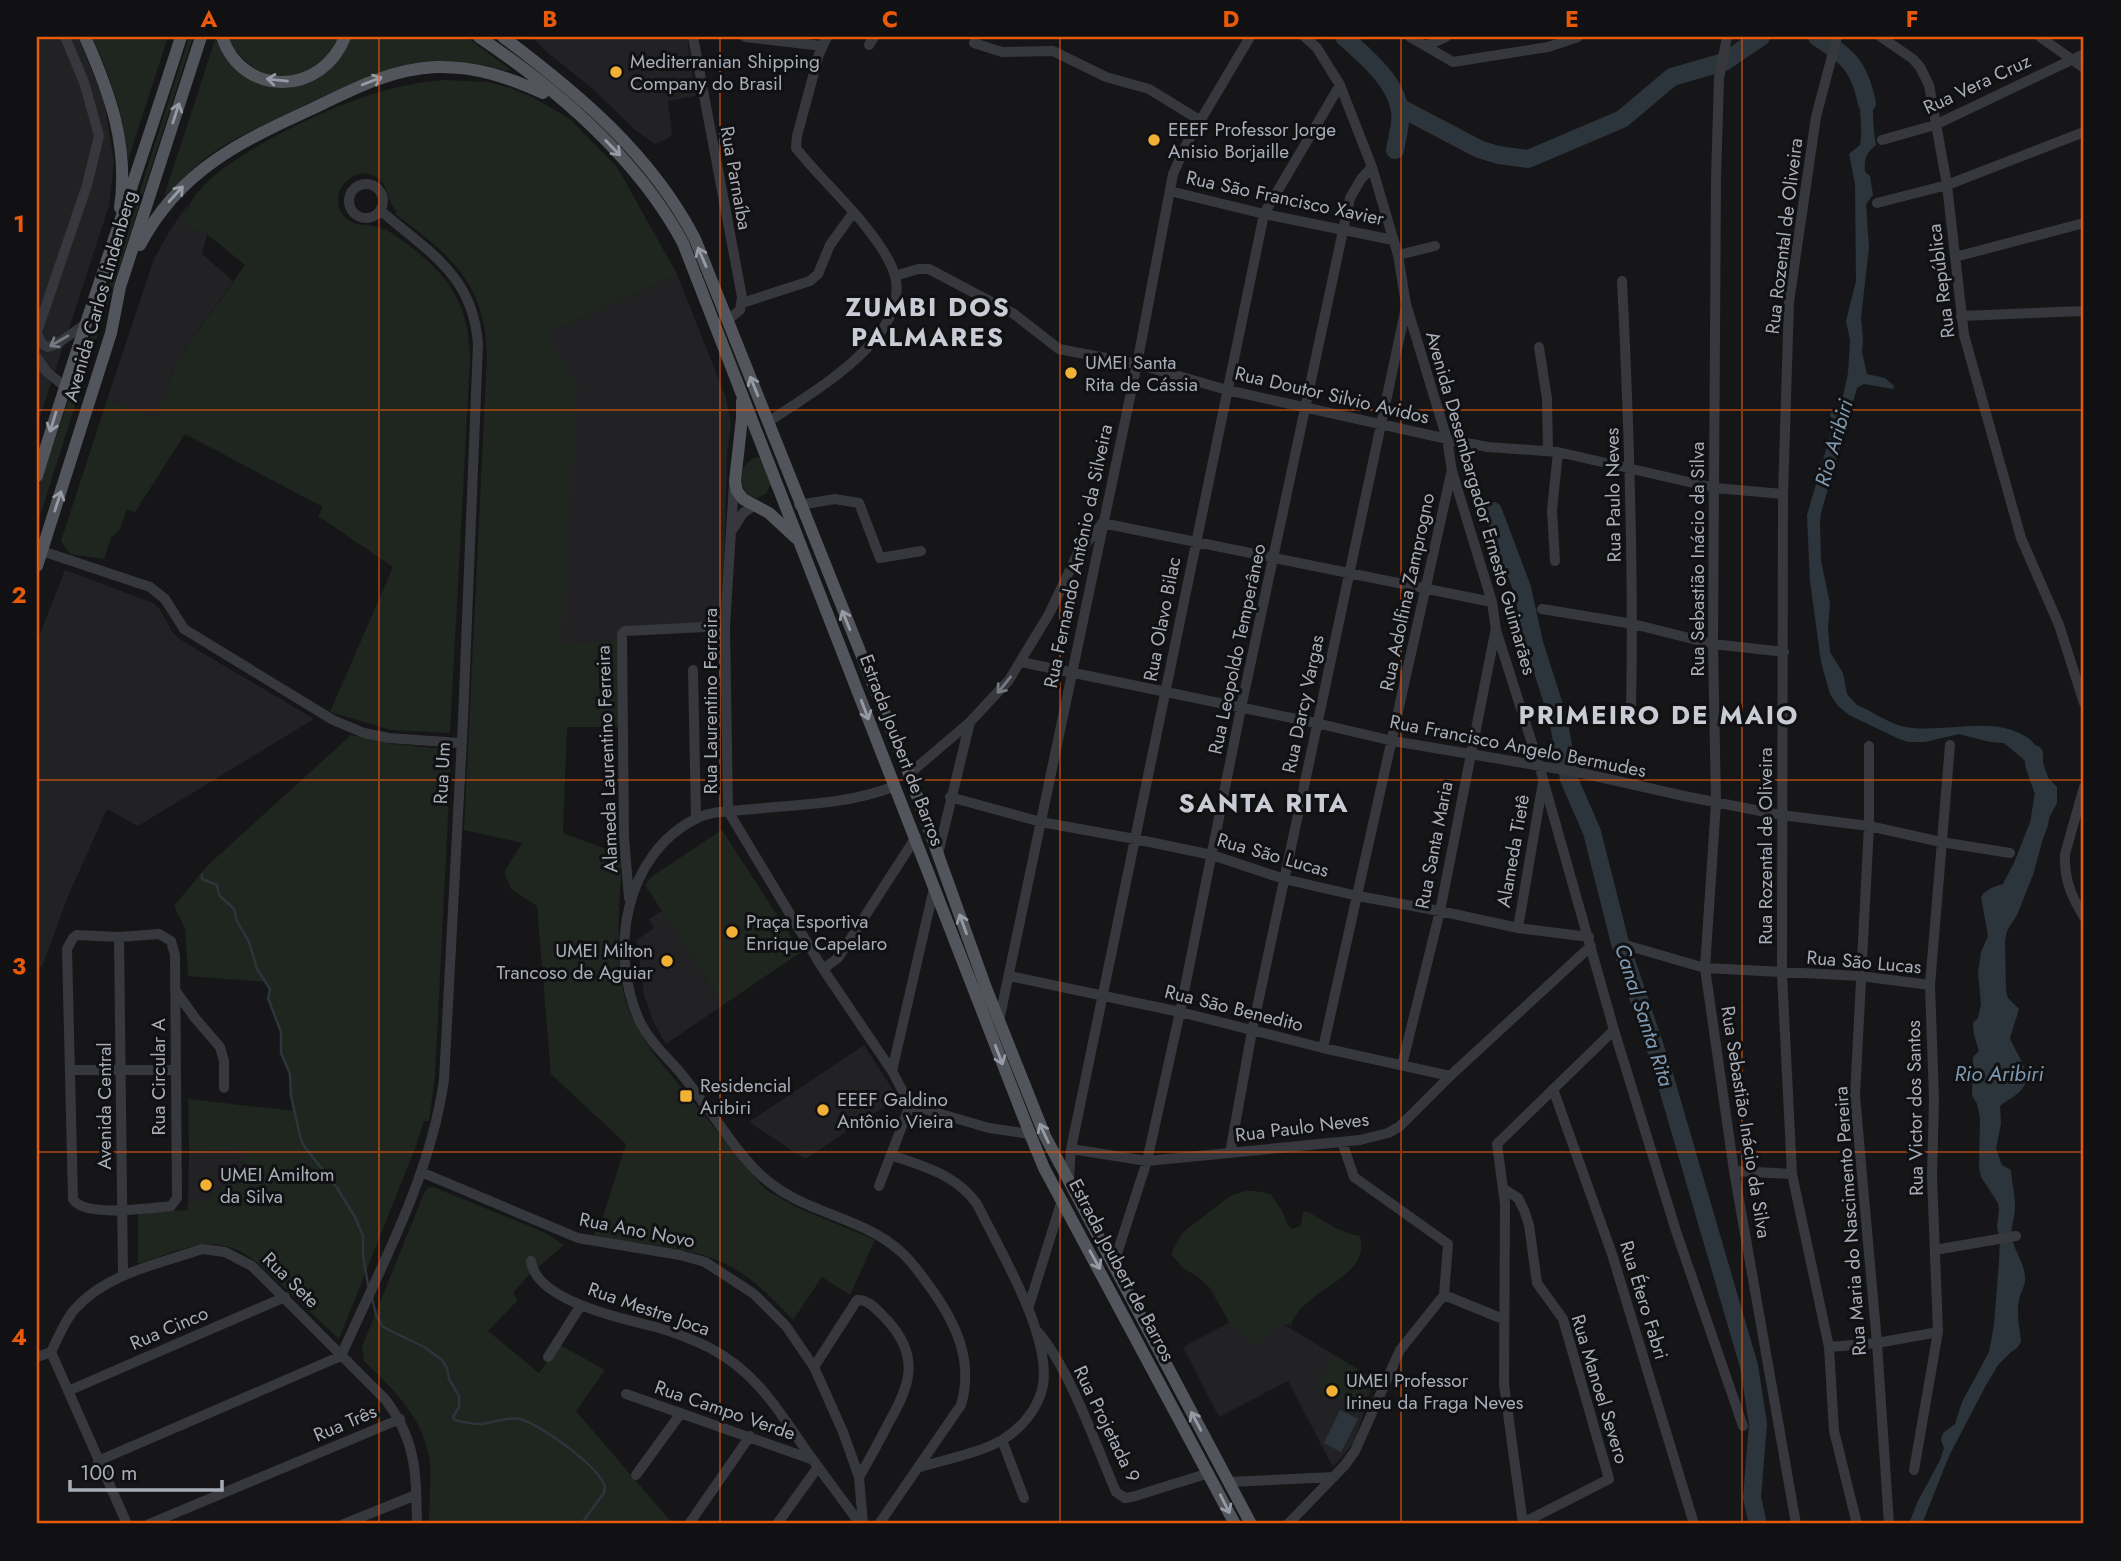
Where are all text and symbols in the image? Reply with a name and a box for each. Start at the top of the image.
text: A [200,2,218,36]
text: B [542,2,558,36]
text: C [882,2,898,36]
text: D [1223,2,1240,36]
text: E [1565,2,1579,36]
text: F [1906,2,1918,36]
street label: Rua Vera Cruz [1919,47,2035,121]
place label: Mediterranian Shipping Company do Brasil [630,48,820,97]
marker: Mediterranian Shipping Company do Brasil [608,64,624,80]
one-way arrow [266,74,289,87]
one-way arrow [360,74,382,86]
one-way arrow [171,102,184,124]
place label: EEEF Professor Jorge Anisio Borjaille [1168,116,1336,165]
street label: Rua Parnaíba [714,124,758,232]
marker: EEEF Professor Jorge Anisio Borjaille [1146,132,1162,148]
street label: Rua Rozental de Oliveira [1759,136,1809,336]
one-way arrow [604,139,621,156]
street label: Rua São Francisco Xavier [1183,164,1387,232]
one-way arrow [168,185,184,203]
street label: Avenida Carlos Lindenberg [57,187,143,405]
text: 1 [13,207,25,241]
street label: Rua República [1921,222,1961,340]
one-way arrow [695,246,708,268]
district label: ZUMBI DOS PALMARES [845,288,1011,356]
street label: Avenida Desembargador Ernesto Guimarães [1419,328,1543,678]
one-way arrow [49,334,69,348]
place label: UMEI Santa Rita de Cássia [1085,349,1198,398]
street label: Rua Doutor Silvio Avidos [1232,359,1432,431]
marker: UMEI Santa Rita de Cássia [1063,365,1079,381]
one-way arrow [746,376,759,397]
water label: Rio Aribiri [1807,395,1861,490]
one-way arrow [46,411,59,433]
street label: Rua Fernando Antônio da Silveira [1037,422,1119,690]
street label: Rua Paulo Neves [1598,427,1628,563]
street label: Rua Sebastião Inácio da Silva [1684,442,1711,676]
one-way arrow [52,491,65,513]
street label: Rua Adolfina Zamprogno [1373,491,1441,693]
street label: Rua Leopoldo Temperâneo [1201,541,1273,757]
street label: Rua Olavo Bilac [1137,554,1187,684]
text: 2 [11,578,27,612]
street label: Rua Laurentino Ferreira [697,608,724,794]
one-way arrow [839,610,852,632]
street label: Rua Darcy Vargas [1275,632,1331,776]
street label: Alameda Laurentino Ferreira [590,645,624,873]
street label: Estrada Joubert de Barros [853,650,951,850]
one-way arrow [996,676,1012,694]
district label: PRIMEIRO DE MAIO [1519,696,1799,734]
one-way arrow [860,699,873,720]
street label: Rua Francisco Angelo Bermudes [1388,708,1649,784]
street label: Rua Um [427,741,457,805]
street label: Rua Rozental de Oliveira [1752,747,1779,945]
street label: Rua Santa Maria [1408,779,1460,911]
district label: SANTA RITA [1178,784,1350,822]
street label: Alameda Tietê [1490,792,1536,910]
street label: Rua São Lucas [1214,826,1332,884]
place label: Praça Esportiva Enrique Capelaro [746,908,887,957]
one-way arrow [956,913,968,935]
marker: Praça Esportiva Enrique Capelaro [724,924,740,940]
place label: UMEI Milton Trancoso de Aguiar [497,937,653,986]
water label: Canal Santa Rita [1607,940,1681,1091]
street label: Rua São Lucas [1805,944,1923,980]
text: 3 [12,949,26,983]
marker: UMEI Milton Trancoso de Aguiar [659,953,675,969]
street label: Rua São Benedito [1162,978,1306,1038]
street label: Rua Sebastião Inácio da Silva [1714,1004,1778,1240]
street label: Rua Circular A [145,1018,172,1135]
street label: Rua Victor dos Santos [1900,1020,1930,1196]
street label: Avenida Central [91,1042,118,1170]
one-way arrow [993,1043,1006,1065]
water label: Rio Aribiri [1954,1059,2044,1089]
place label: Residencial Aribiri [700,1072,791,1121]
street label: Rua Maria do Nascimento Pereira [1827,1085,1873,1357]
place label: EEEF Galdino Antônio Vieira [837,1086,953,1135]
marker: Residencial Aribiri [678,1088,694,1104]
marker: EEEF Galdino Antônio Vieira [815,1102,831,1118]
street label: Rua Paulo Neves [1234,1105,1371,1149]
one-way arrow [1037,1123,1051,1144]
place label: UMEI Amiltom da Silva [220,1161,335,1210]
street label: Estrada Joubert de Barros [1062,1174,1182,1366]
marker: UMEI Amiltom da Silva [198,1177,214,1193]
street label: Rua Ano Novo [577,1206,697,1254]
street label: Rua Étero Fabri [1613,1237,1675,1363]
street label: Rua Sete [256,1246,326,1314]
one-way arrow [1088,1250,1102,1270]
street label: Rua Mestre Joca [584,1275,714,1343]
street label: Rua Cinco [126,1299,212,1357]
street label: Rua Manoel Severo [1564,1311,1636,1467]
text: 4 [11,1320,27,1354]
street label: Rua Projetada 9 [1067,1361,1147,1487]
place label: UMEI Professor Irineu da Fraga Neves [1346,1367,1524,1416]
street label: Rua Campo Verde [651,1373,799,1447]
marker: UMEI Professor Irineu da Fraga Neves [1324,1383,1340,1399]
street label: Rua Três [309,1397,381,1448]
one-way arrow [1189,1411,1202,1432]
scale bar [70,1449,222,1493]
text: 100 m [80,1458,137,1488]
one-way arrow [1218,1494,1232,1514]

